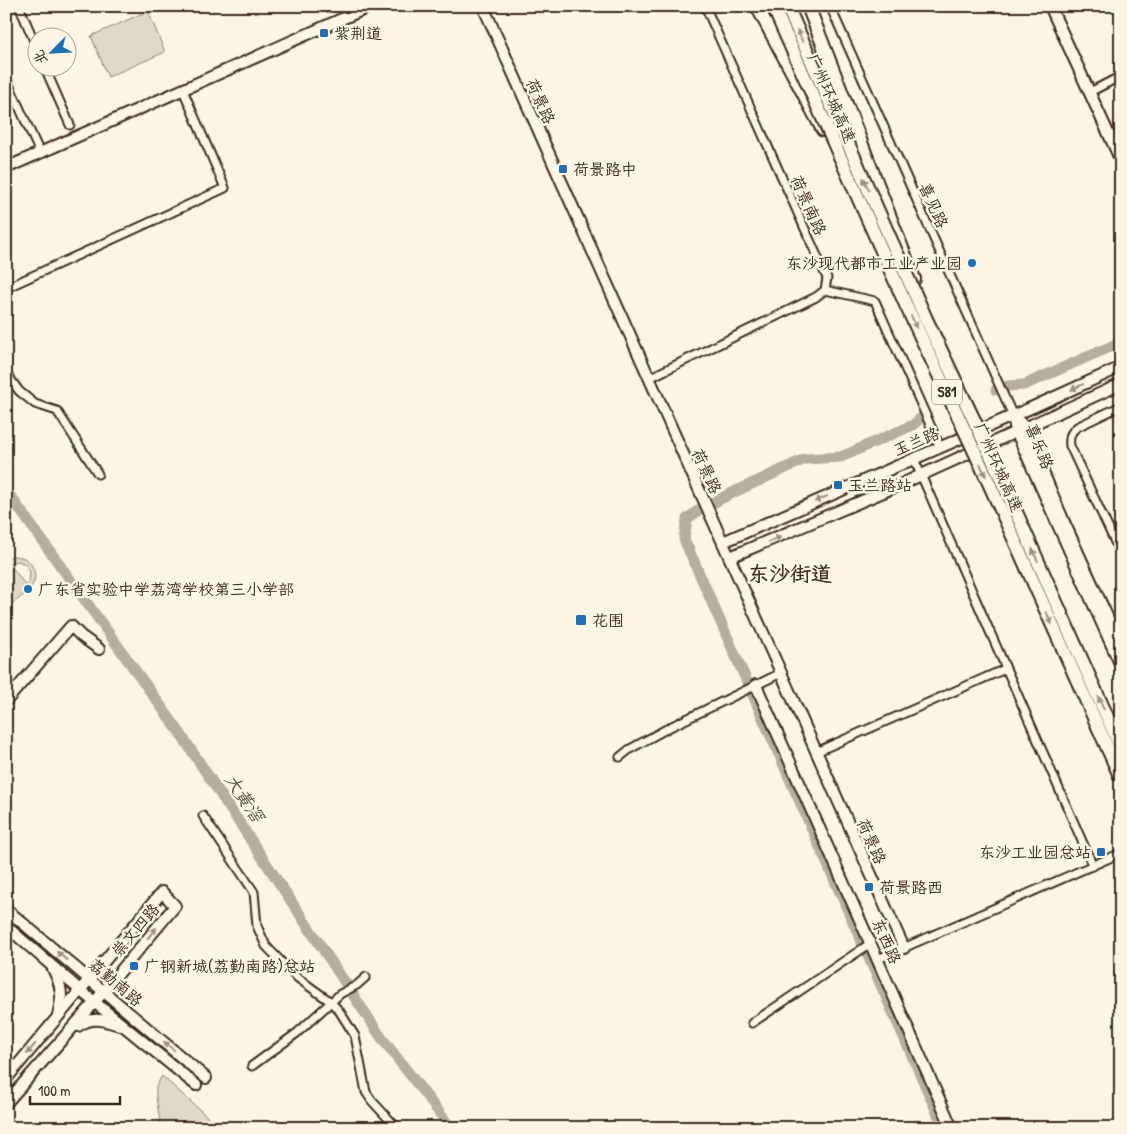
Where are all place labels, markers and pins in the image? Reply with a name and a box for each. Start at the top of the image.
place label: 紫荆道 [334,22,382,44]
marker: 紫荆道 [318,27,330,39]
place label: 荷景路中 [573,158,637,180]
marker: 荷景路中 [557,163,569,175]
place label: 东沙现代都市工业产业园 [786,252,962,274]
marker: 东沙现代都市工业产业园 [966,257,978,269]
place label: 玉兰路站 [848,474,912,496]
marker: 玉兰路站 [832,479,844,491]
place label: 广东省实验中学荔湾学校第三小学部 [38,578,294,600]
marker: 广东省实验中学荔湾学校第三小学部 [22,583,34,595]
place label: 花围 [592,609,624,631]
marker: 花围 [574,613,588,627]
place label: 东沙工业园总站 [979,841,1091,863]
marker: 东沙工业园总站 [1095,846,1107,858]
place label: 荷景路西 [879,876,943,898]
marker: 荷景路西 [863,881,875,893]
place label: 广钢新城(荔勤南路)总站 [144,955,315,977]
marker: 广钢新城(荔勤南路)总站 [128,960,140,972]

